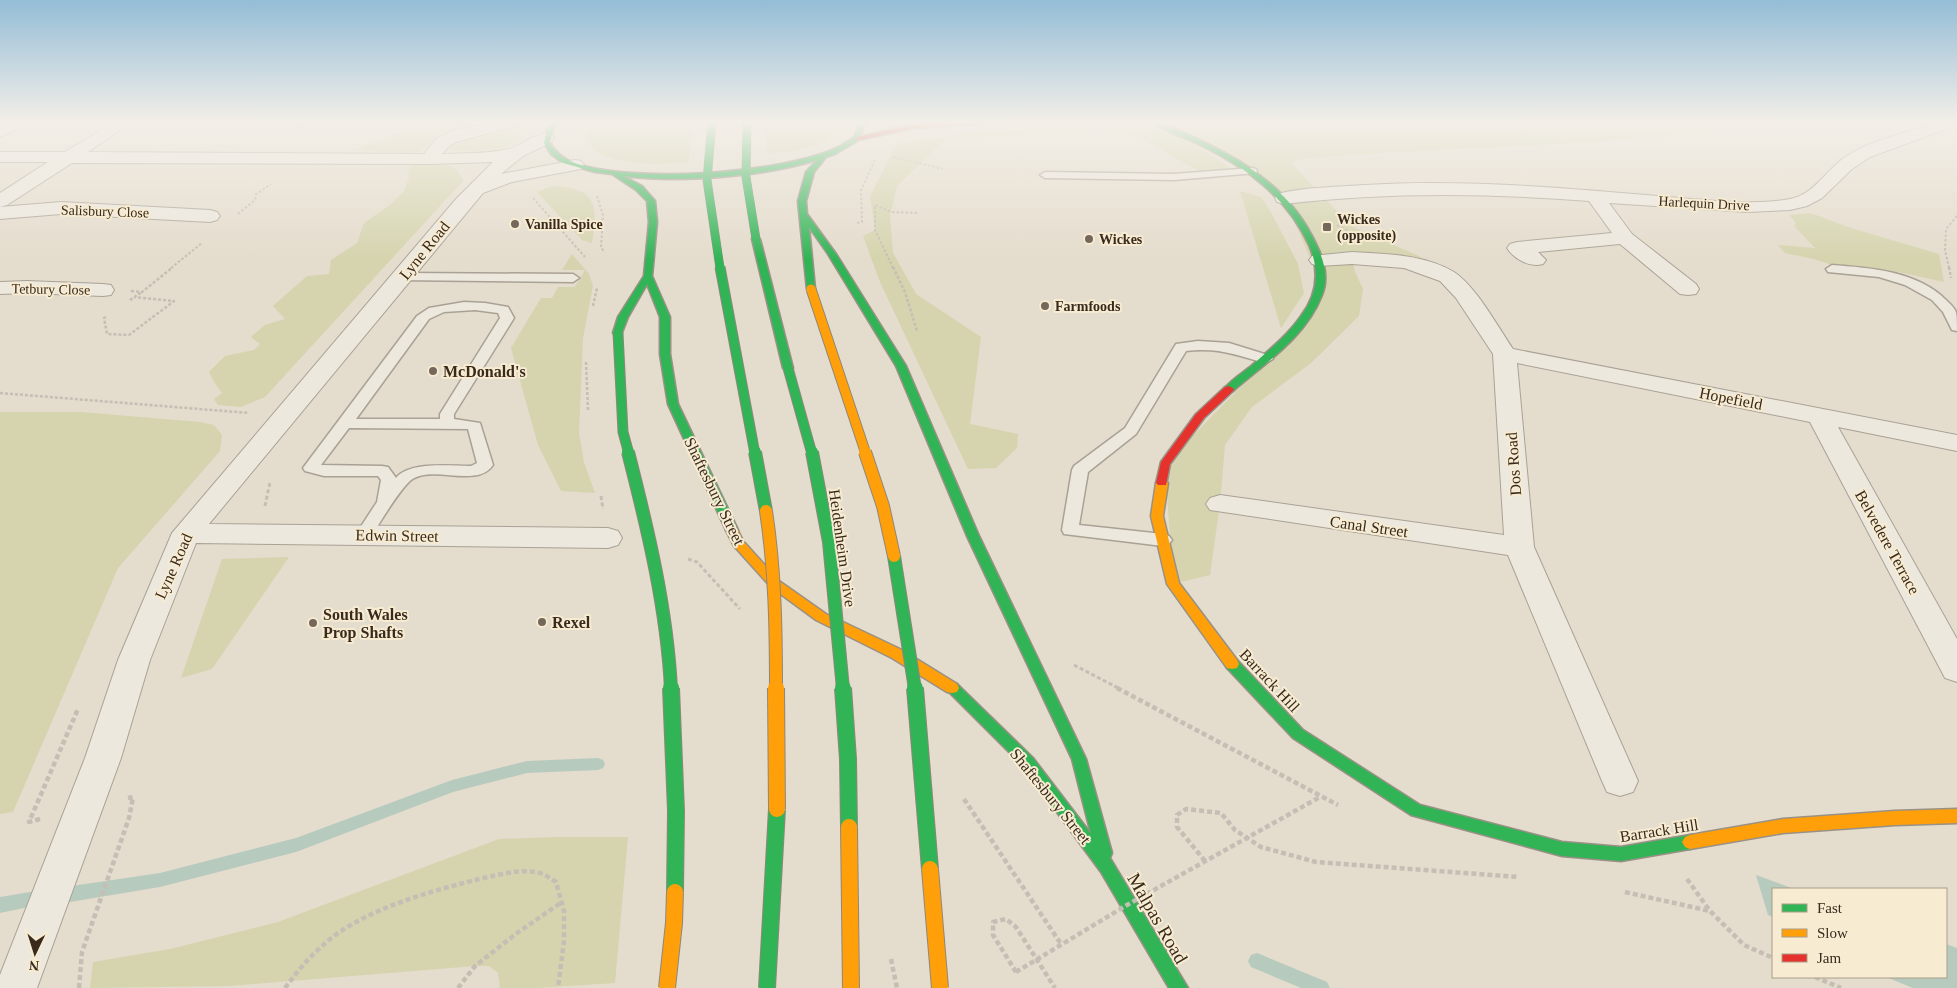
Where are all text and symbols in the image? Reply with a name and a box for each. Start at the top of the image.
street label: Harlequin Drive [1658,194,1750,213]
street label: Salisbury Close [61,202,149,221]
place label: Wickes (opposite) [1337,212,1396,244]
place label: Vanilla Spice [525,217,603,232]
street label: Lyne Road [396,218,454,283]
marker: Vanilla Spice [509,218,521,230]
marker: Wickes (opposite) [1321,221,1333,233]
place label: Wickes [1099,232,1143,247]
marker: Wickes [1083,233,1095,245]
street label: Tetbury Close [11,281,90,298]
place label: Farmfoods [1055,299,1121,314]
marker: Farmfoods [1039,300,1051,312]
place label: McDonald's [443,363,526,380]
marker: McDonald's [427,365,439,377]
street label: Hopefield [1698,384,1764,414]
street label: Dos Road [1503,432,1524,496]
street label: Shaftesbury Street [680,435,748,549]
street label: Belvedere Terrace [1852,487,1923,597]
street label: Heidenheim Drive [826,488,859,608]
street label: Canal Street [1329,513,1410,540]
street label: Edwin Street [355,526,439,545]
street label: Lyne Road [152,531,196,602]
place label: South Wales Prop Shafts [323,606,408,642]
place label: Rexel [552,614,591,631]
marker: Rexel [536,616,548,628]
marker: South Wales Prop Shafts [307,617,319,629]
street label: Barrack Hill [1236,645,1303,716]
street label: Shaftesbury Street [1006,745,1095,848]
street label: Barrack Hill [1618,816,1700,845]
street label: Malpas Road [1123,869,1192,968]
legend [1772,888,1947,978]
text: Fast [1817,900,1843,916]
text: Slow [1817,925,1848,941]
north arrow [10,928,60,978]
text: Jam [1817,950,1841,966]
text: N [29,958,40,973]

